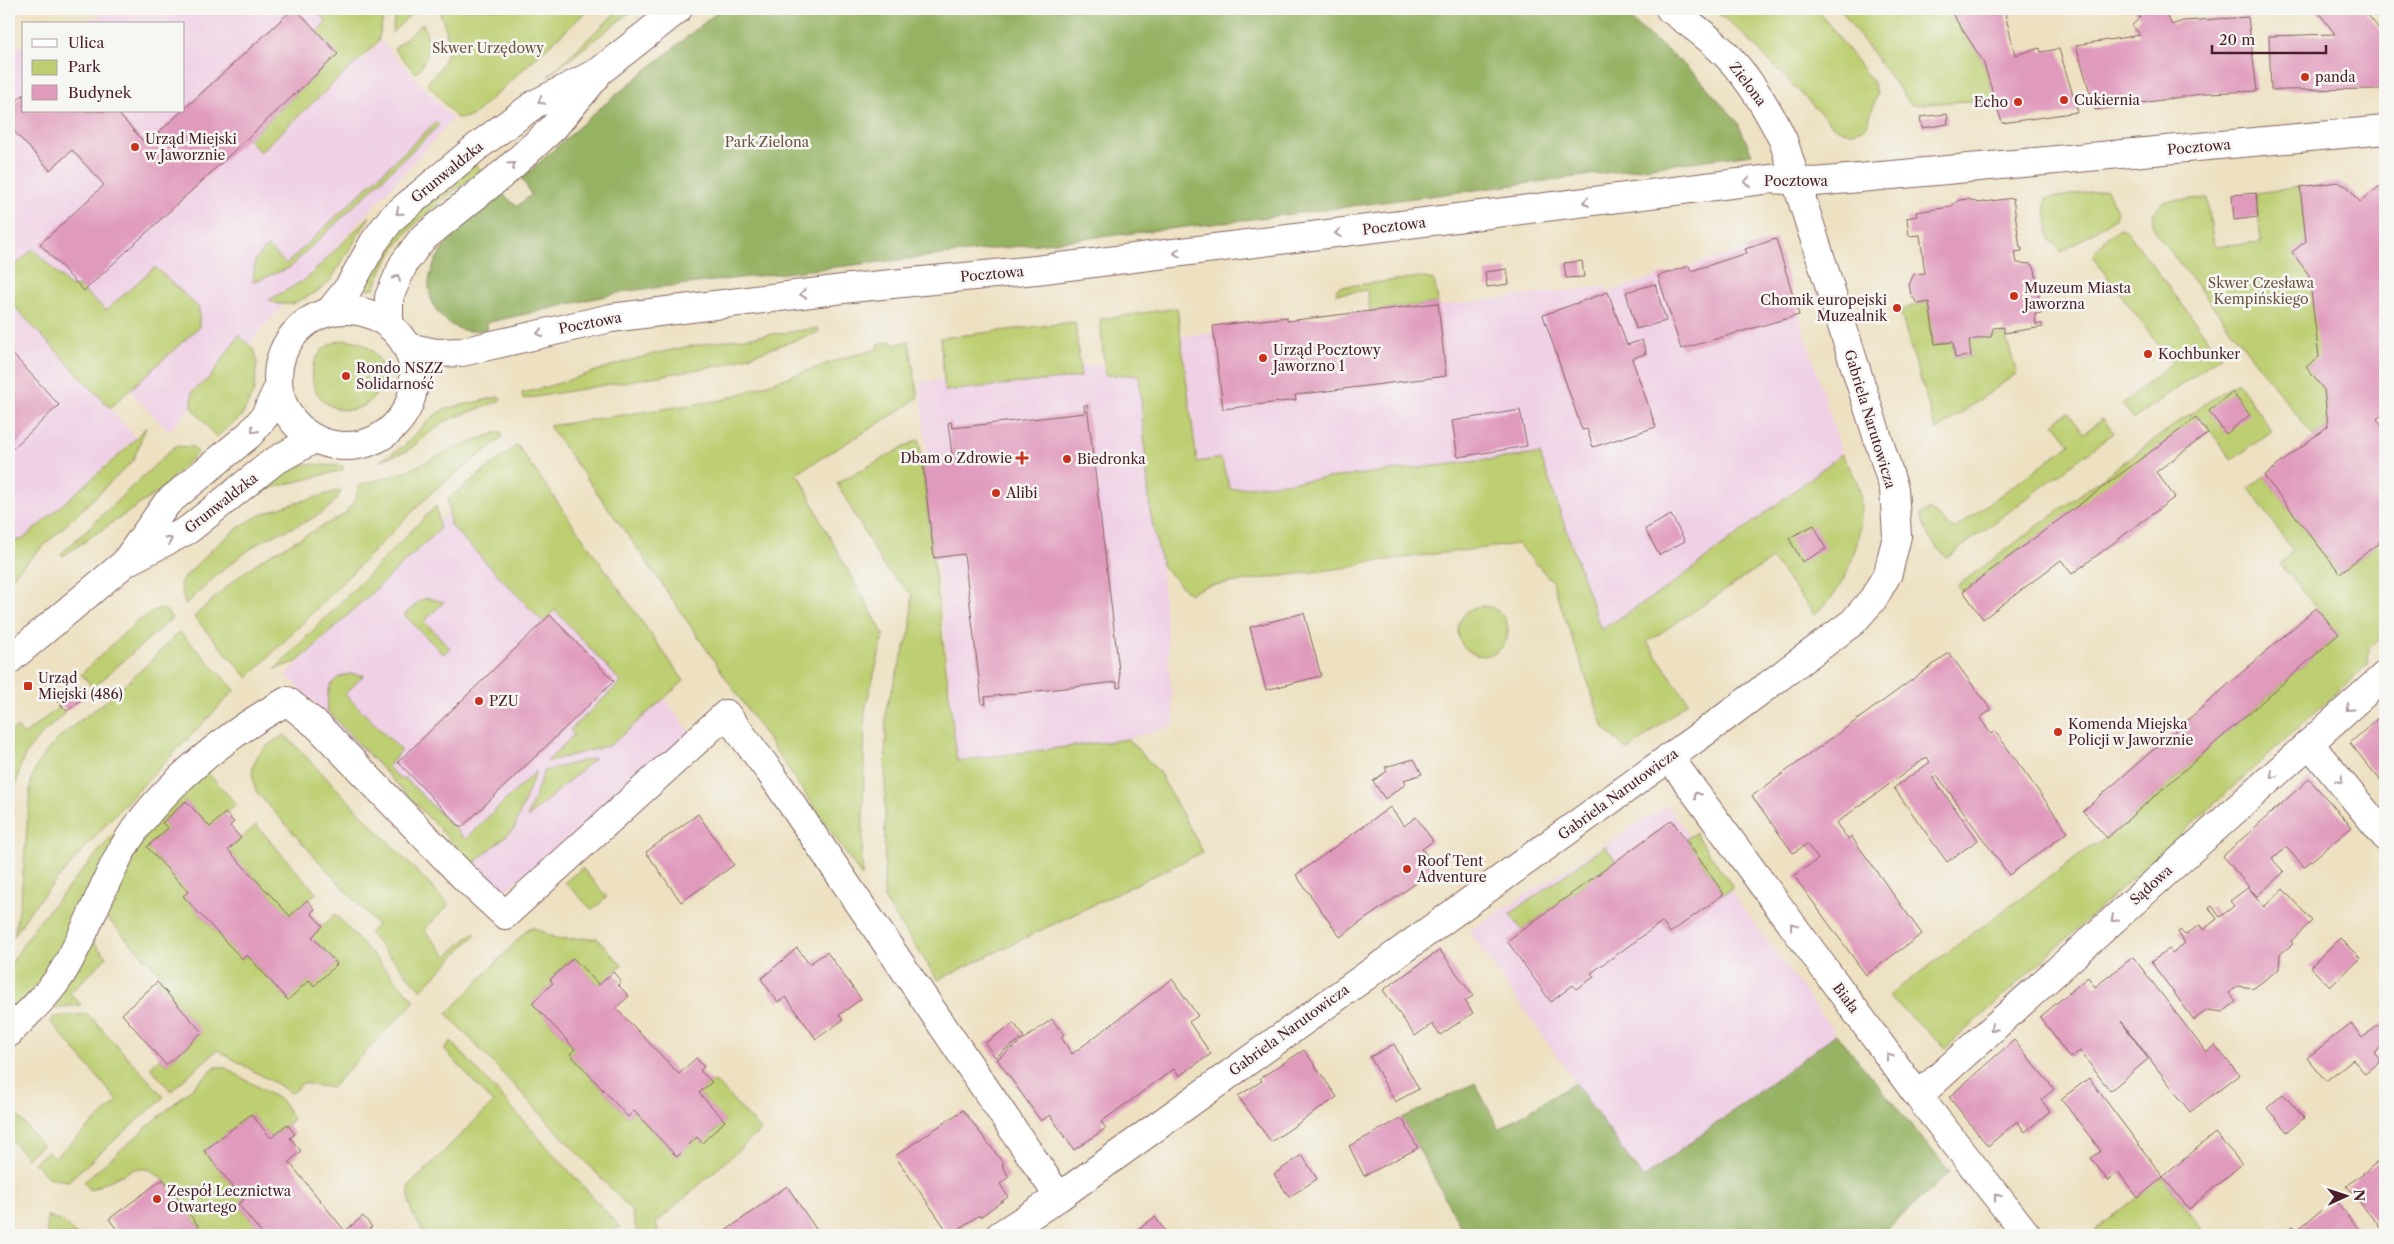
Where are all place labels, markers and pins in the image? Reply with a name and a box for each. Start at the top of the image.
place label: panda [2315,68,2356,86]
marker: panda [2299,71,2311,83]
place label: Cukiernia [2074,91,2141,109]
place label: Echo [1974,93,2008,111]
marker: Cukiernia [2058,94,2070,106]
marker: Echo [2012,96,2024,108]
place label: Urząd Miejski w Jaworznie [144,130,237,164]
marker: Urząd Miejski w Jaworznie [129,141,141,153]
place label: Muzeum Miasta Jaworzna [2022,279,2132,313]
marker: Muzeum Miasta Jaworzna [2008,290,2020,302]
place label: Chomik europejski Muzealnik [1760,291,1888,325]
marker: Chomik europejski Muzealnik [1891,302,1903,314]
place label: Urząd Pocztowy Jaworzno 1 [1271,341,1381,375]
place label: Kochbunker [2158,345,2240,363]
marker: Kochbunker [2142,348,2154,360]
marker: Urząd Pocztowy Jaworzno 1 [1257,352,1269,364]
place label: Rondo NSZZ Solidarność [356,359,443,393]
marker: Rondo NSZZ Solidarność [340,370,352,382]
place label: Dbam o Zdrowie [900,449,1012,467]
place label: Biedronka [1077,450,1146,468]
marker: Dbam o Zdrowie [1016,452,1028,464]
marker: Biedronka [1061,453,1073,465]
place label: Alibi [1005,484,1038,502]
marker: Alibi [990,487,1002,499]
place label: Urząd Miejski (486) [38,669,123,703]
marker: Urząd Miejski (486) [22,680,34,692]
place label: PZU [489,692,519,710]
marker: PZU [473,695,485,707]
place label: Komenda Miejska Policji w Jaworznie [2068,715,2193,749]
marker: Komenda Miejska Policji w Jaworznie [2052,726,2064,738]
place label: Roof Tent Adventure [1416,852,1487,886]
marker: Roof Tent Adventure [1401,863,1413,875]
place label: Zespół Lecznictwa Otwartego [167,1182,292,1216]
marker: Zespół Lecznictwa Otwartego [151,1193,163,1205]

